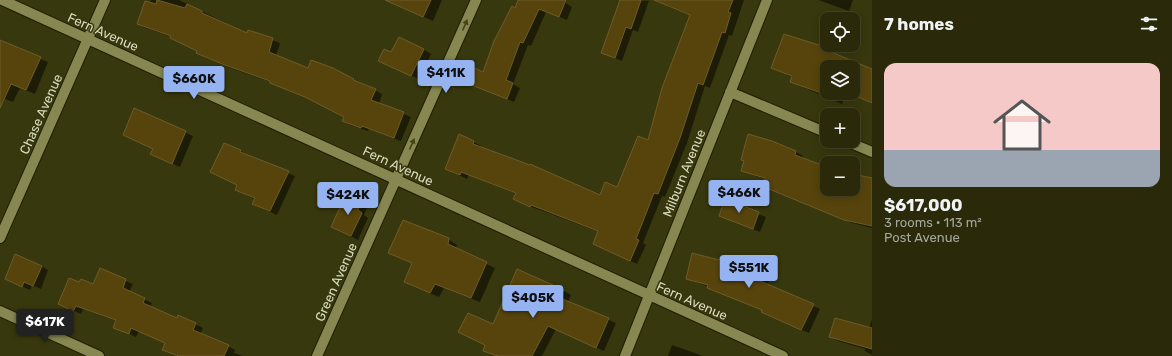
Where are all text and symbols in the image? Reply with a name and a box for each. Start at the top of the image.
street label: Fern Avenue [65,10,141,54]
map controls [820,12,860,196]
button: locate [820,12,860,52]
icon: filters [1138,13,1160,35]
text: 7 homes [884,14,954,34]
one-way arrow [462,20,468,31]
pin: $411K [418,60,474,94]
button: layers [820,60,860,100]
text: $411K [427,65,465,80]
pin: $660K [166,66,222,100]
text: $660K [172,71,216,86]
street label: Chase Avenue [17,72,65,156]
icon: home [986,89,1058,161]
button: + [820,108,860,148]
street label: Milburn Avenue [660,127,708,219]
one-way arrow [409,139,415,150]
street label: Fern Avenue [360,143,436,189]
button: − [820,156,860,196]
pin: $466K [711,180,767,214]
pin: $424K [320,182,376,216]
text: $466K [717,185,761,200]
text: $424K [326,187,370,202]
text: $617,000 [884,195,963,215]
text: 3 rooms · 113 m² [884,215,982,230]
text: Post Avenue [884,230,960,245]
street label: Green Avenue [312,240,360,324]
pin: $551K [721,255,777,289]
text: $551K [729,260,769,275]
street label: Fern Avenue [654,279,730,323]
pin: $405K [505,285,561,319]
text: $405K [511,290,555,305]
pin: $617K [17,309,73,343]
text: $617K [25,314,65,329]

